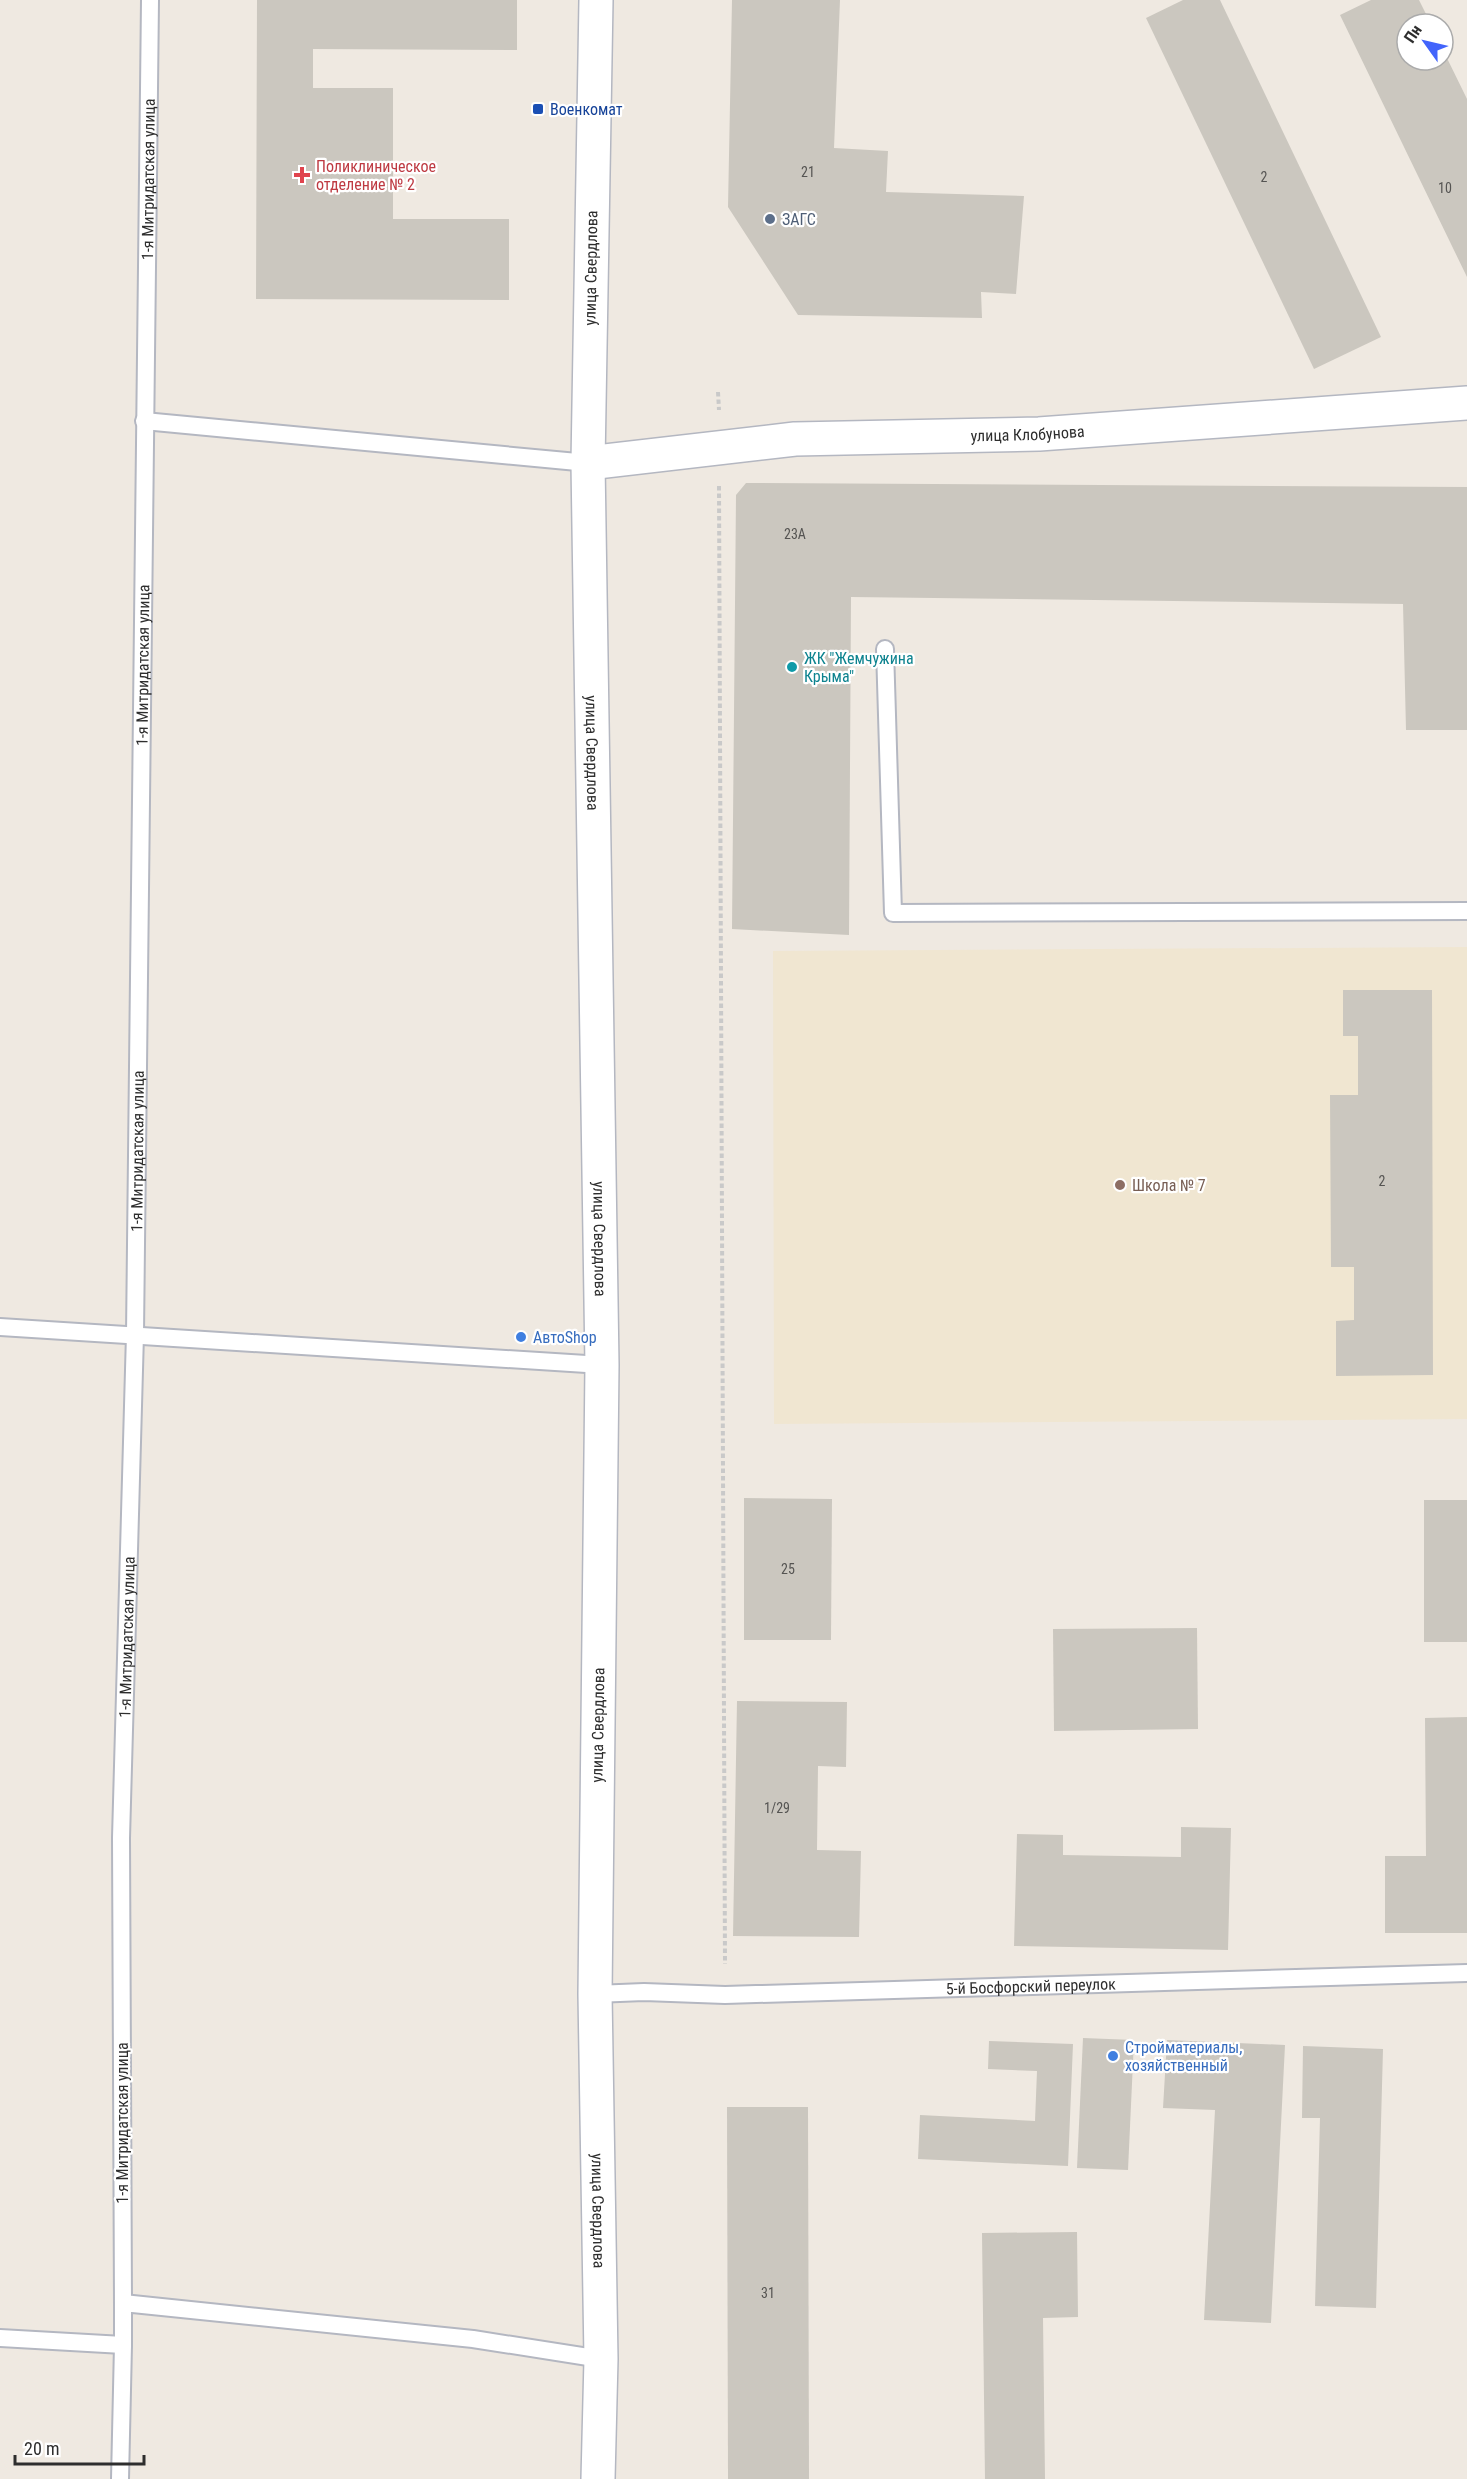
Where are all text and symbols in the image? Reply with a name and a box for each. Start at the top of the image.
north arrow [1395,12,1455,72]
text: Пн [1400,21,1426,47]
street label: 1-я Митридатская улица [138,98,158,260]
place label: Военкомат [550,100,623,119]
marker: Военкомат [531,102,545,116]
place label: Поликлиническое отделение № 2 [316,157,436,194]
house number: 21 [801,164,815,180]
marker: Поликлиническое отделение № 2 [293,166,311,184]
house number: 2 [1261,169,1268,185]
house number: 10 [1438,180,1452,196]
street label: улица Свердлова [580,210,602,326]
place label: ЗАГС [782,210,816,229]
marker: ЗАГС [763,212,777,226]
street label: улица Клобунова [970,421,1085,445]
house number: 23А [784,526,806,542]
street label: 1-я Митридатская улица [132,584,153,746]
place label: ЖК "Жемчужина Крыма" [804,649,914,686]
marker: ЖК "Жемчужина Крыма" [785,660,799,674]
street label: улица Свердлова [582,695,603,811]
street label: 1-я Митридатская улица [127,1070,147,1232]
house number: 2 [1379,1173,1386,1189]
place label: Школа № 7 [1132,1176,1206,1195]
marker: Школа № 7 [1113,1178,1127,1192]
street label: улица Свердлова [590,1181,610,1297]
place label: АвтоShop [533,1328,597,1347]
marker: АвтоShop [514,1330,528,1344]
street label: 1-я Митридатская улица [115,1556,138,1718]
house number: 25 [781,1561,795,1577]
street label: улица Свердлова [587,1667,609,1783]
house number: 1/29 [764,1800,790,1816]
street label: 5-й Босфорский переулок [945,1974,1116,1998]
place label: Стройматериалы, хозяйственный [1125,2038,1242,2075]
street label: 1-я Митридатская улица [113,2042,132,2204]
marker: Стройматериалы, хозяйственный [1106,2049,1120,2063]
street label: улица Свердлова [588,2153,609,2269]
house number: 31 [761,2285,775,2301]
scale bar [15,2428,144,2466]
text: 20 m [24,2438,59,2459]

